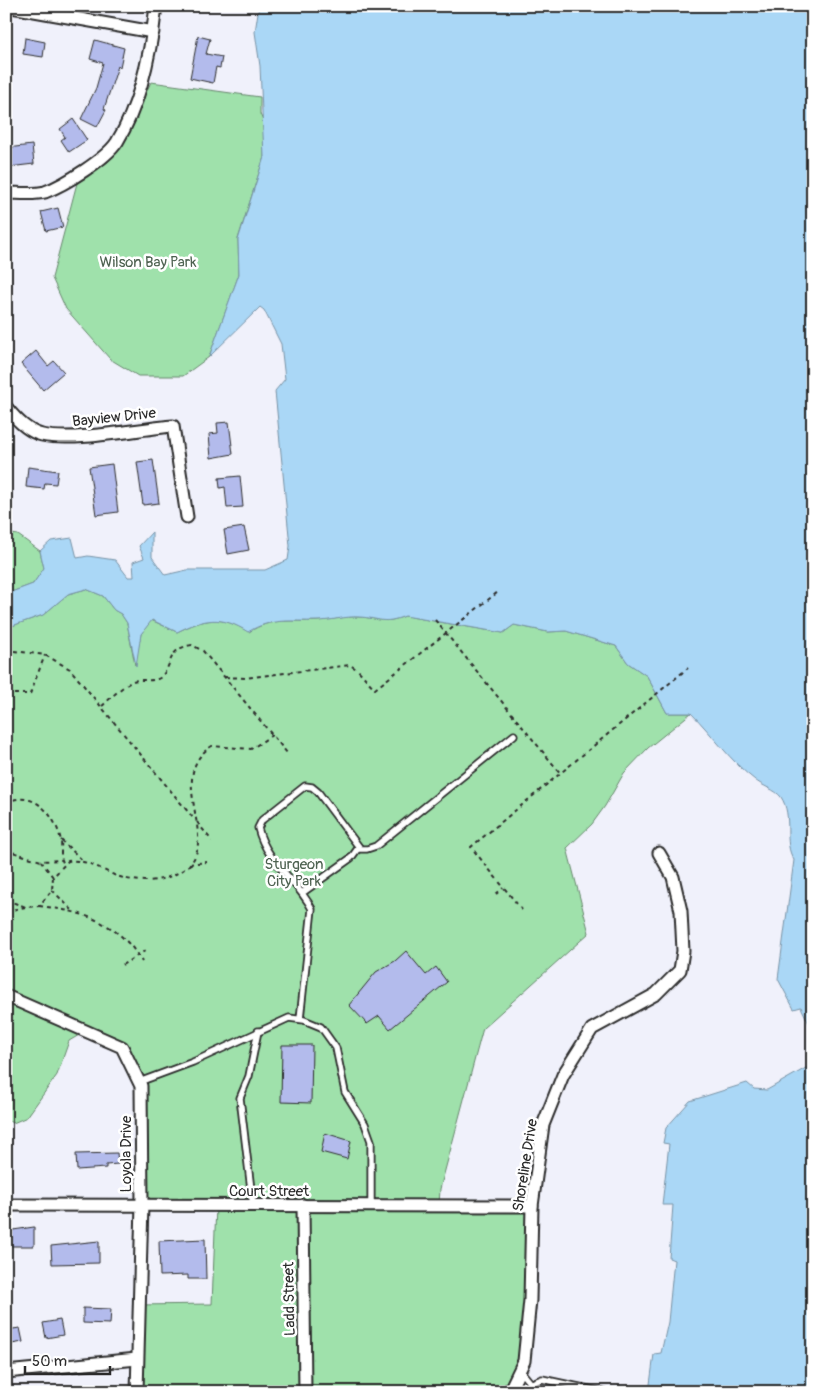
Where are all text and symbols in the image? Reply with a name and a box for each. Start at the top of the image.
park label: Wilson Bay Park [100,253,197,272]
street label: Bayview Drive [71,404,157,431]
park label: Sturgeon City Park [264,855,324,891]
street label: Loyola Drive [117,1115,136,1192]
street label: Shoreline Drive [509,1117,542,1213]
street label: Court Street [229,1182,310,1201]
street label: Ladd Street [279,1261,300,1336]
scale bar [25,1343,110,1375]
text: 50 m [32,1352,67,1371]

